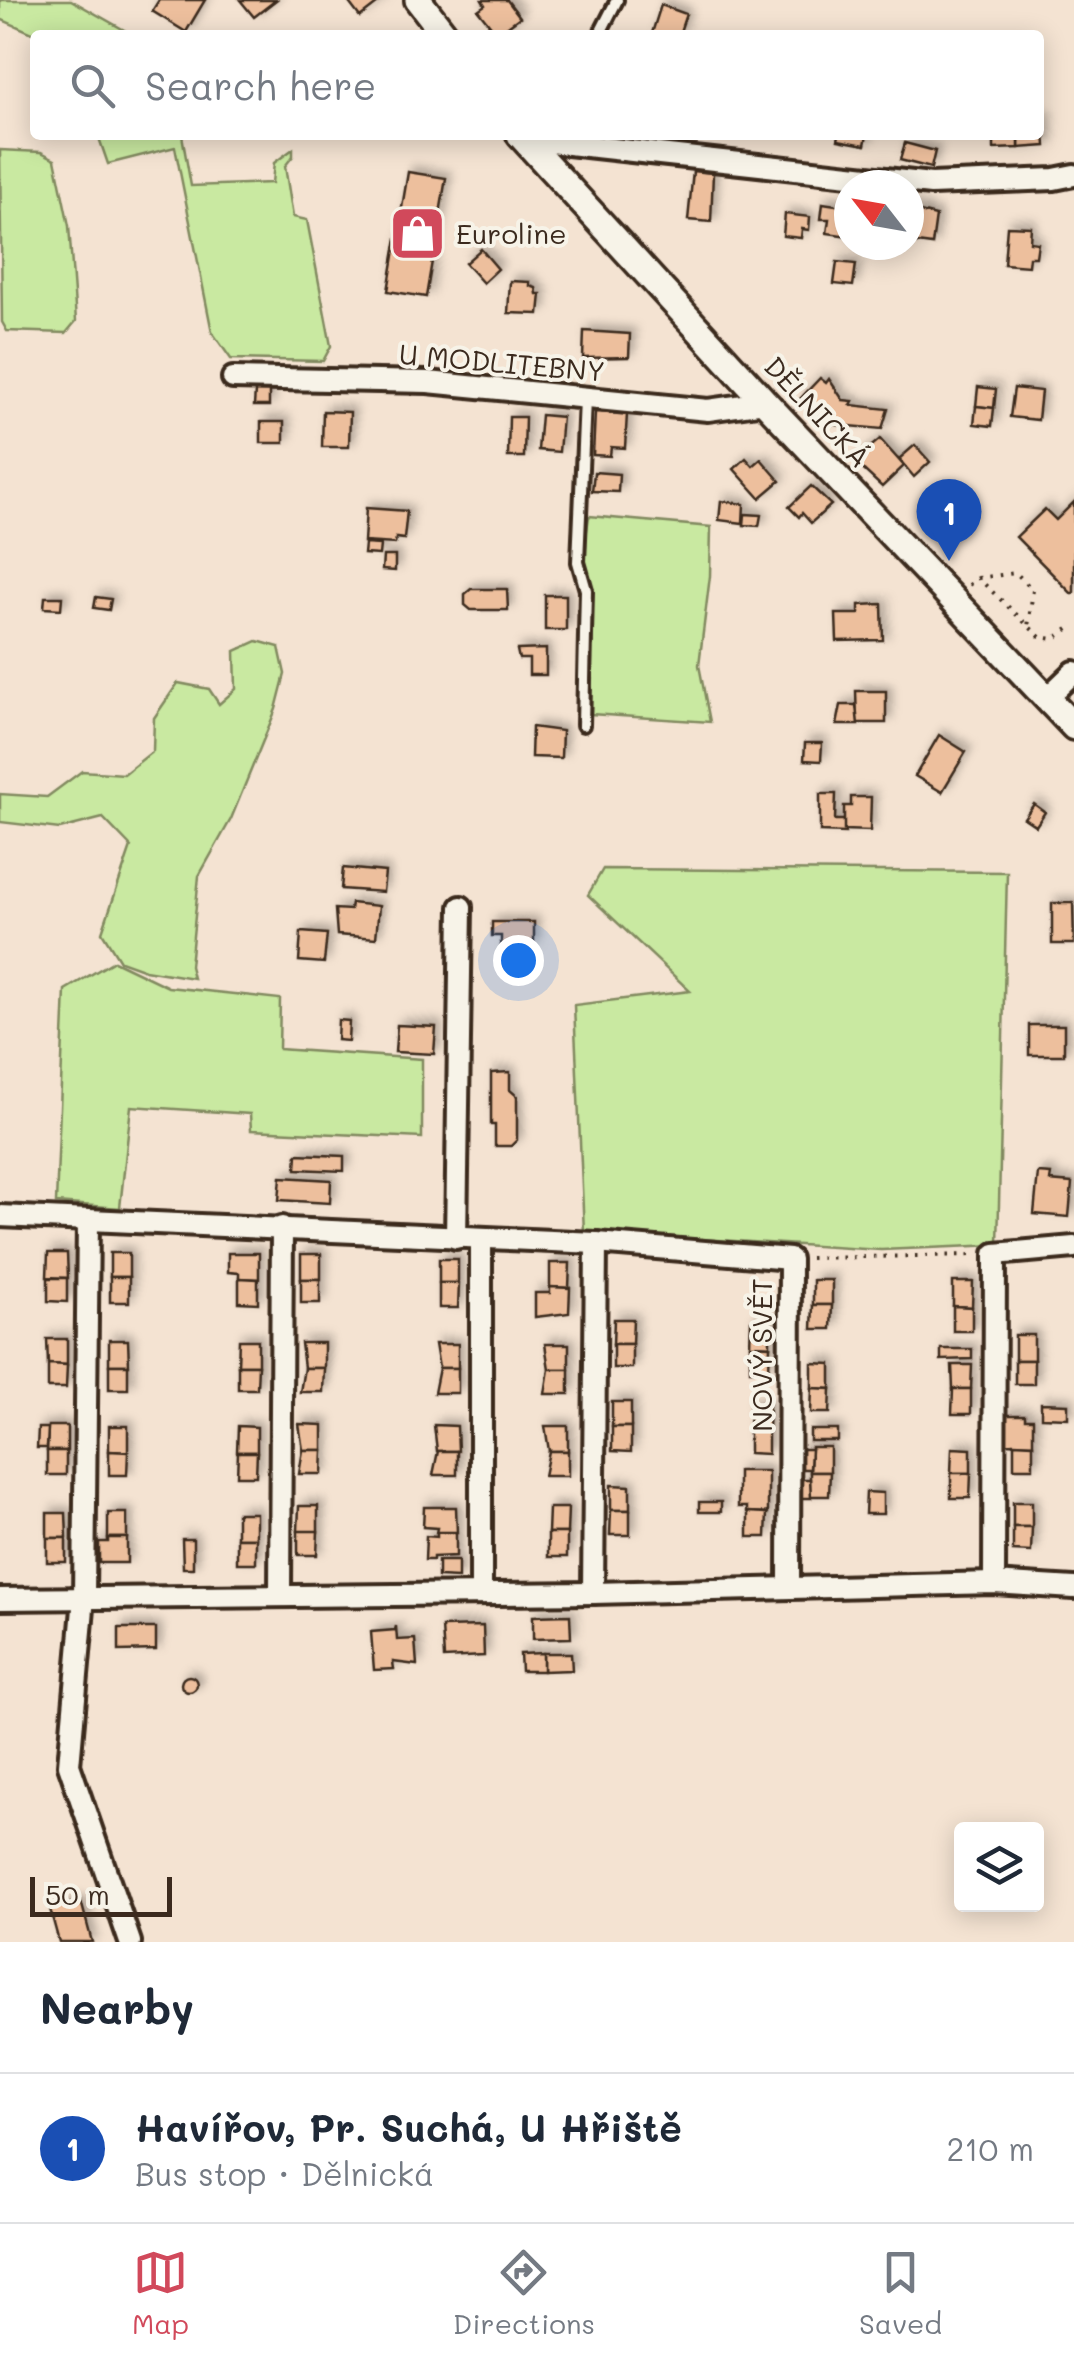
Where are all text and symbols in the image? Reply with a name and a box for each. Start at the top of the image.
search box [30,30,1044,140]
icon: search [65,58,120,113]
text: Search here [145,60,376,110]
north arrow [834,170,924,260]
shop icon: Euroline [387,204,447,264]
place label: Euroline [456,215,566,251]
street label: U MODLITEBNY [398,335,606,389]
street label: DĚLNICKÁ [757,348,878,475]
pin: 1 [916,478,982,561]
your location [493,935,544,986]
street label: NOVÝ SVĚT [743,1278,779,1432]
map controls [954,1822,1044,1912]
button: layers [954,1822,1044,1912]
scale bar [30,1872,172,1916]
text: 50 m [45,1876,110,1912]
text: Nearby [40,1980,194,2035]
text: Havířov, Pr. Suchá, U Hřiště [135,2102,682,2152]
text: 1 [65,2127,80,2169]
text: 210 m [946,2127,1034,2169]
text: Bus stop · Dělnická [135,2152,434,2194]
tab: Map [132,2245,189,2341]
tab: Directions [453,2245,595,2341]
tab: Saved [859,2245,942,2341]

